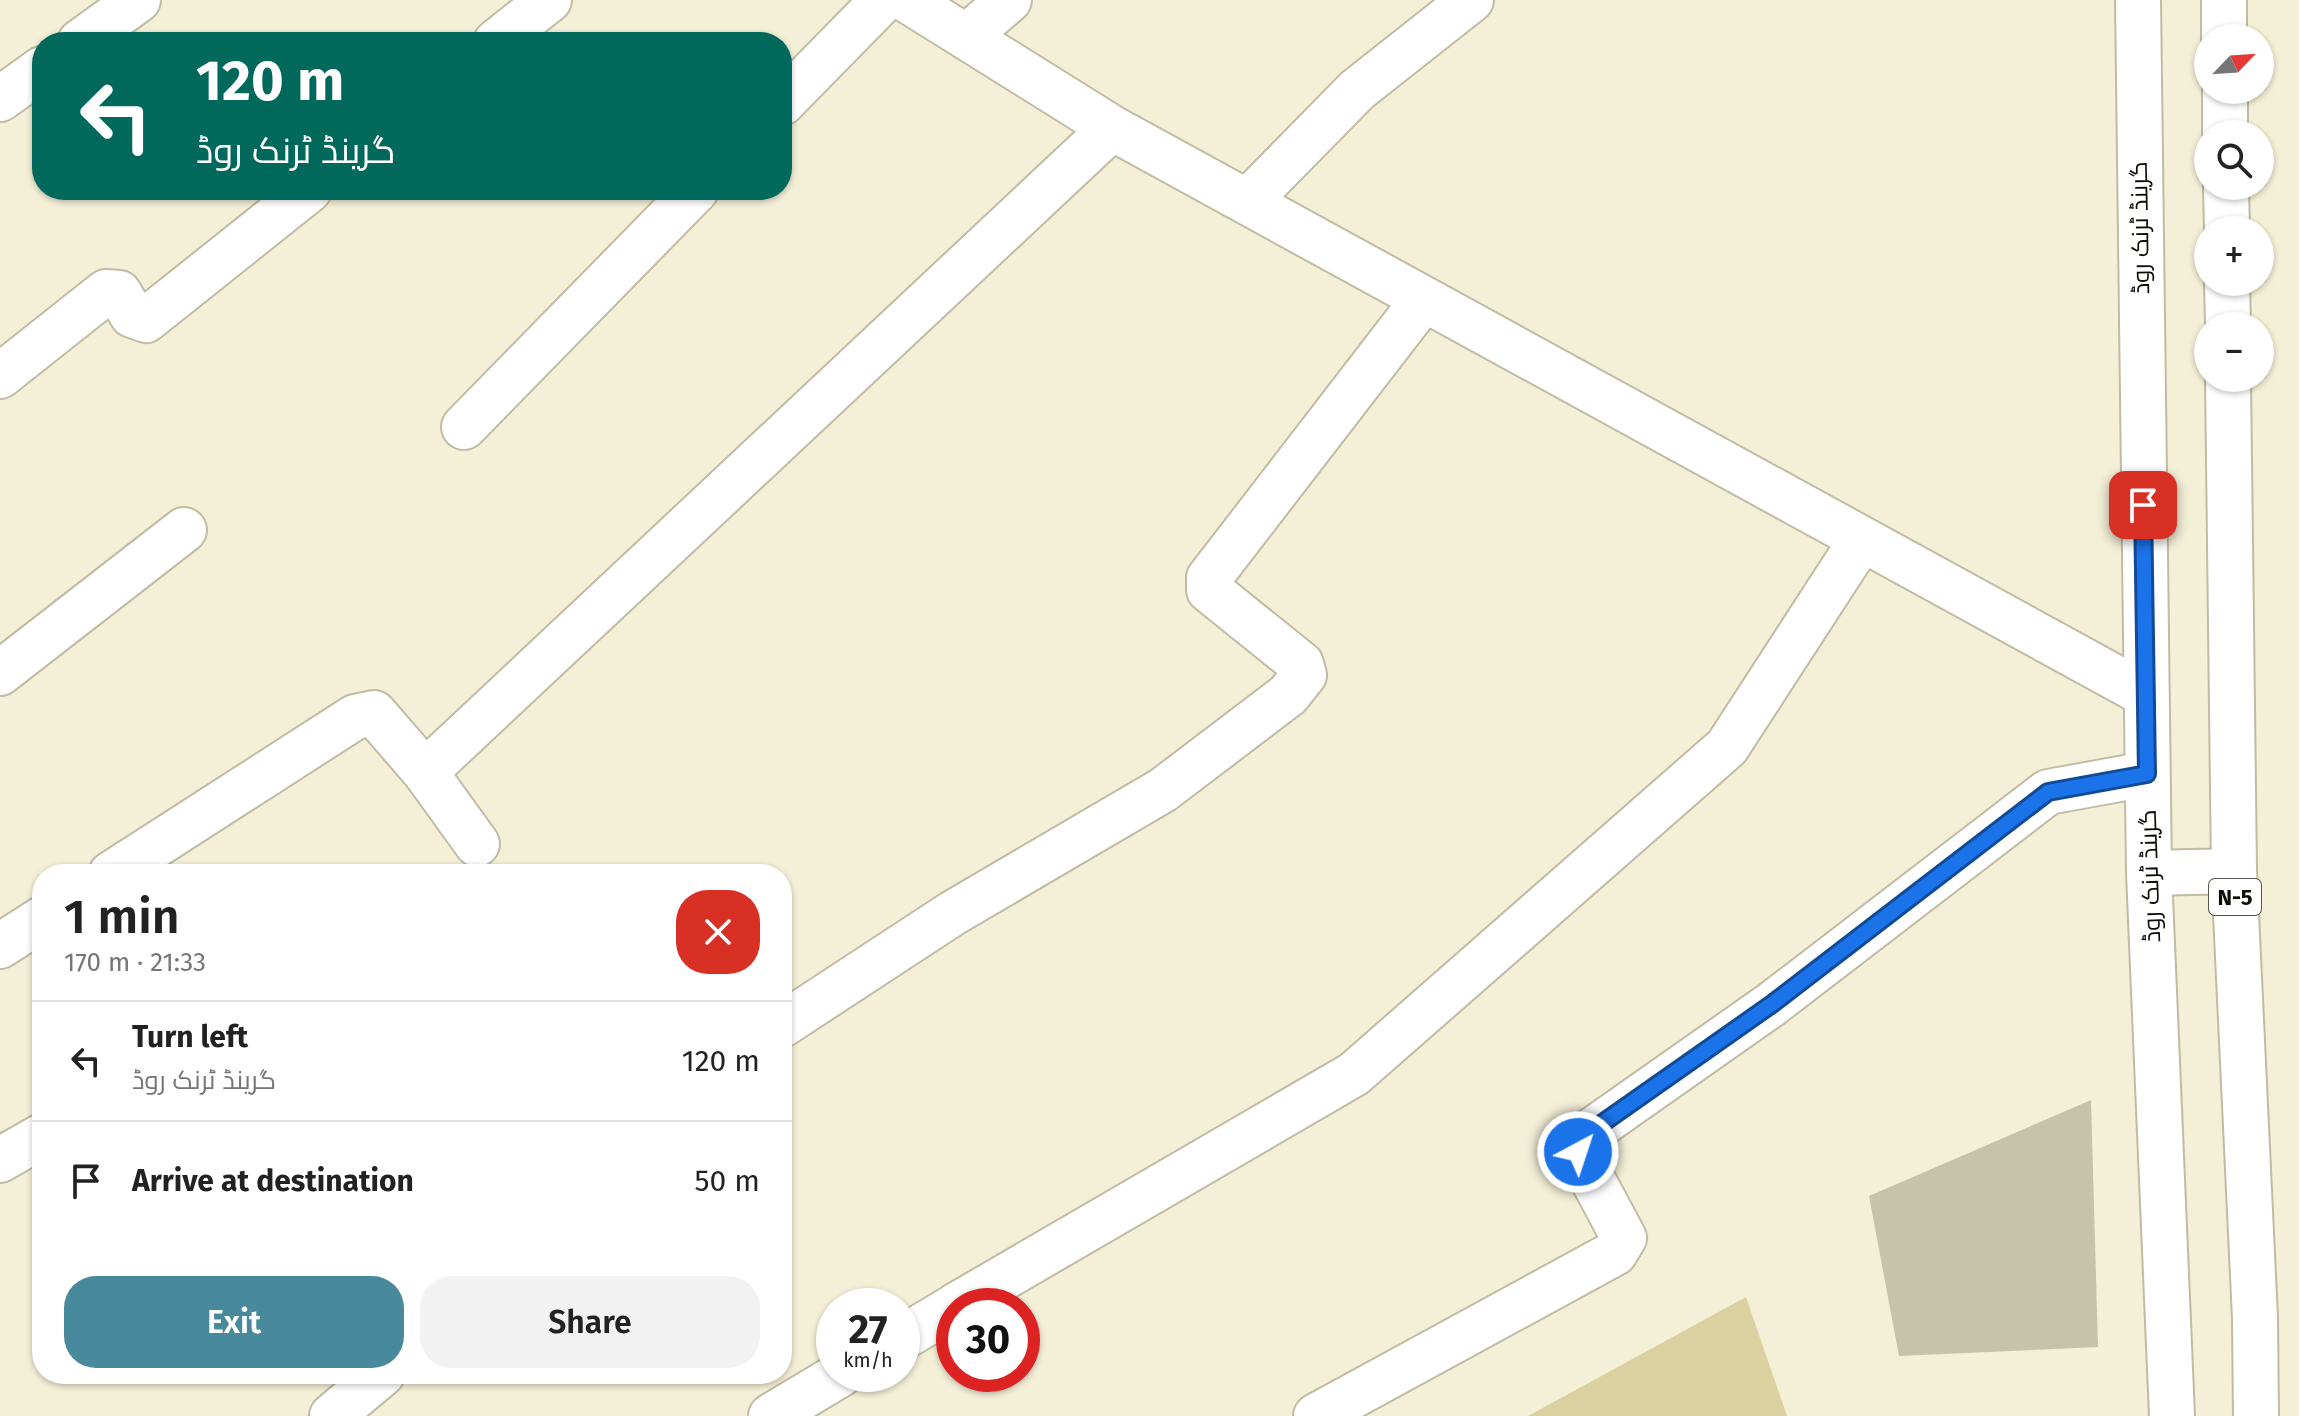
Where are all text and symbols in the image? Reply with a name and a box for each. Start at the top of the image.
north arrow [2194,24,2274,104]
map controls [2194,24,2274,392]
text: 120 m [196,48,344,115]
icon: left [64,64,168,168]
button: search [2194,120,2274,200]
text: گرینڈ ٹرنک روڈ [196,129,396,173]
street label: گرینڈ ٹرنک روڈ [2125,161,2155,295]
button: + [2194,216,2274,296]
button: − [2194,312,2274,392]
pin [2109,471,2177,539]
icon: arrive [2121,483,2165,527]
street label: گرینڈ ٹرنک روڈ [2134,809,2166,943]
road number: N-5 [2209,879,2261,915]
text: 1 min [64,888,180,946]
button: close [676,890,760,974]
text: 170 m · 21:33 [64,947,206,978]
text: Turn left [132,1019,248,1055]
icon: left [64,1039,108,1083]
text: 120 m [682,1043,760,1079]
text: گرینڈ ٹرنک روڈ [132,1065,276,1096]
position arrow [1536,1110,1620,1194]
icon: arrive [64,1159,108,1203]
text: Arrive at destination [132,1163,414,1199]
text: 50 m [695,1163,760,1199]
button: Exit [64,1276,404,1368]
button: Share [420,1276,760,1368]
speed limit sign: 30 [936,1288,1040,1392]
text: 27 [849,1306,888,1354]
text: km/h [843,1348,893,1372]

